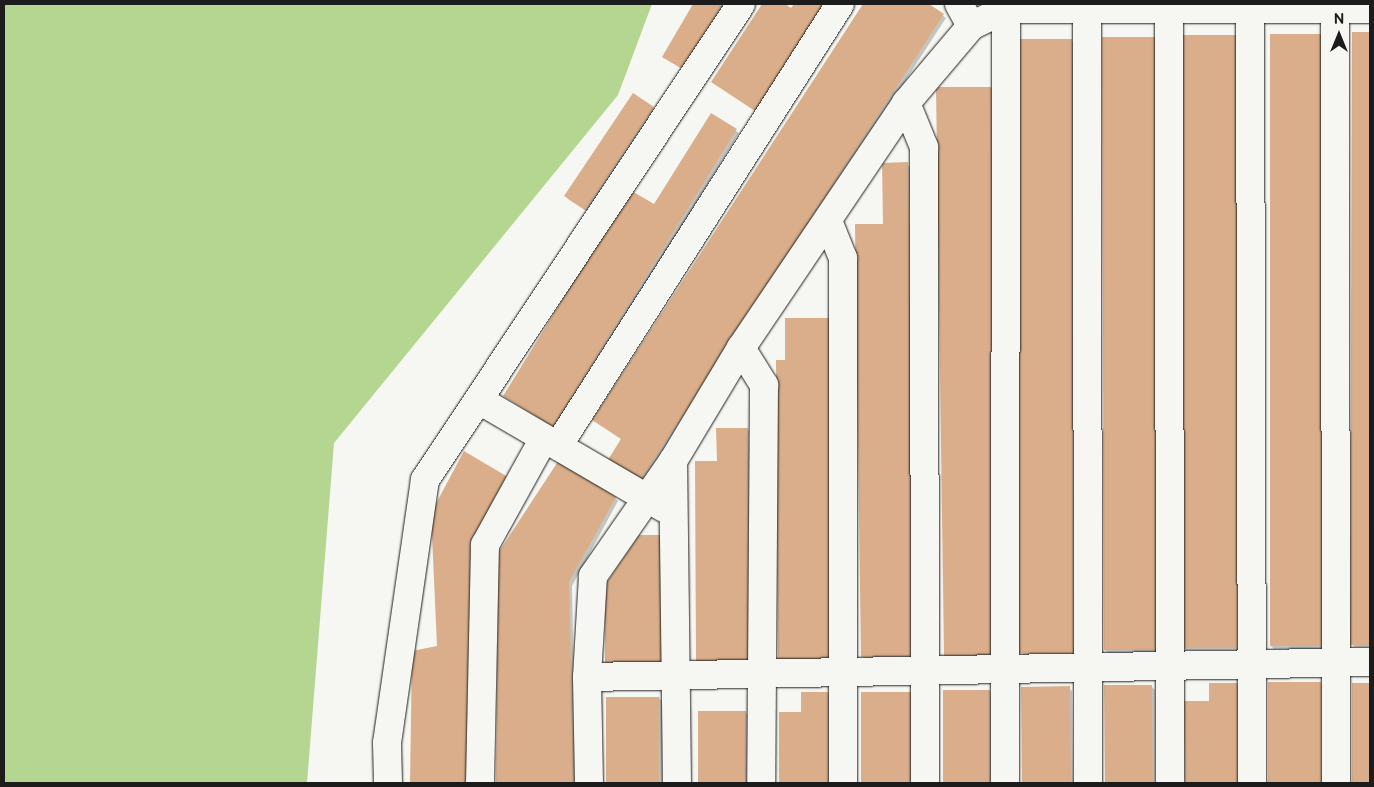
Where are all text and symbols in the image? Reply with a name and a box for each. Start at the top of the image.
north arrow [1314,10,1364,60]
text: N [1334,11,1344,28]

